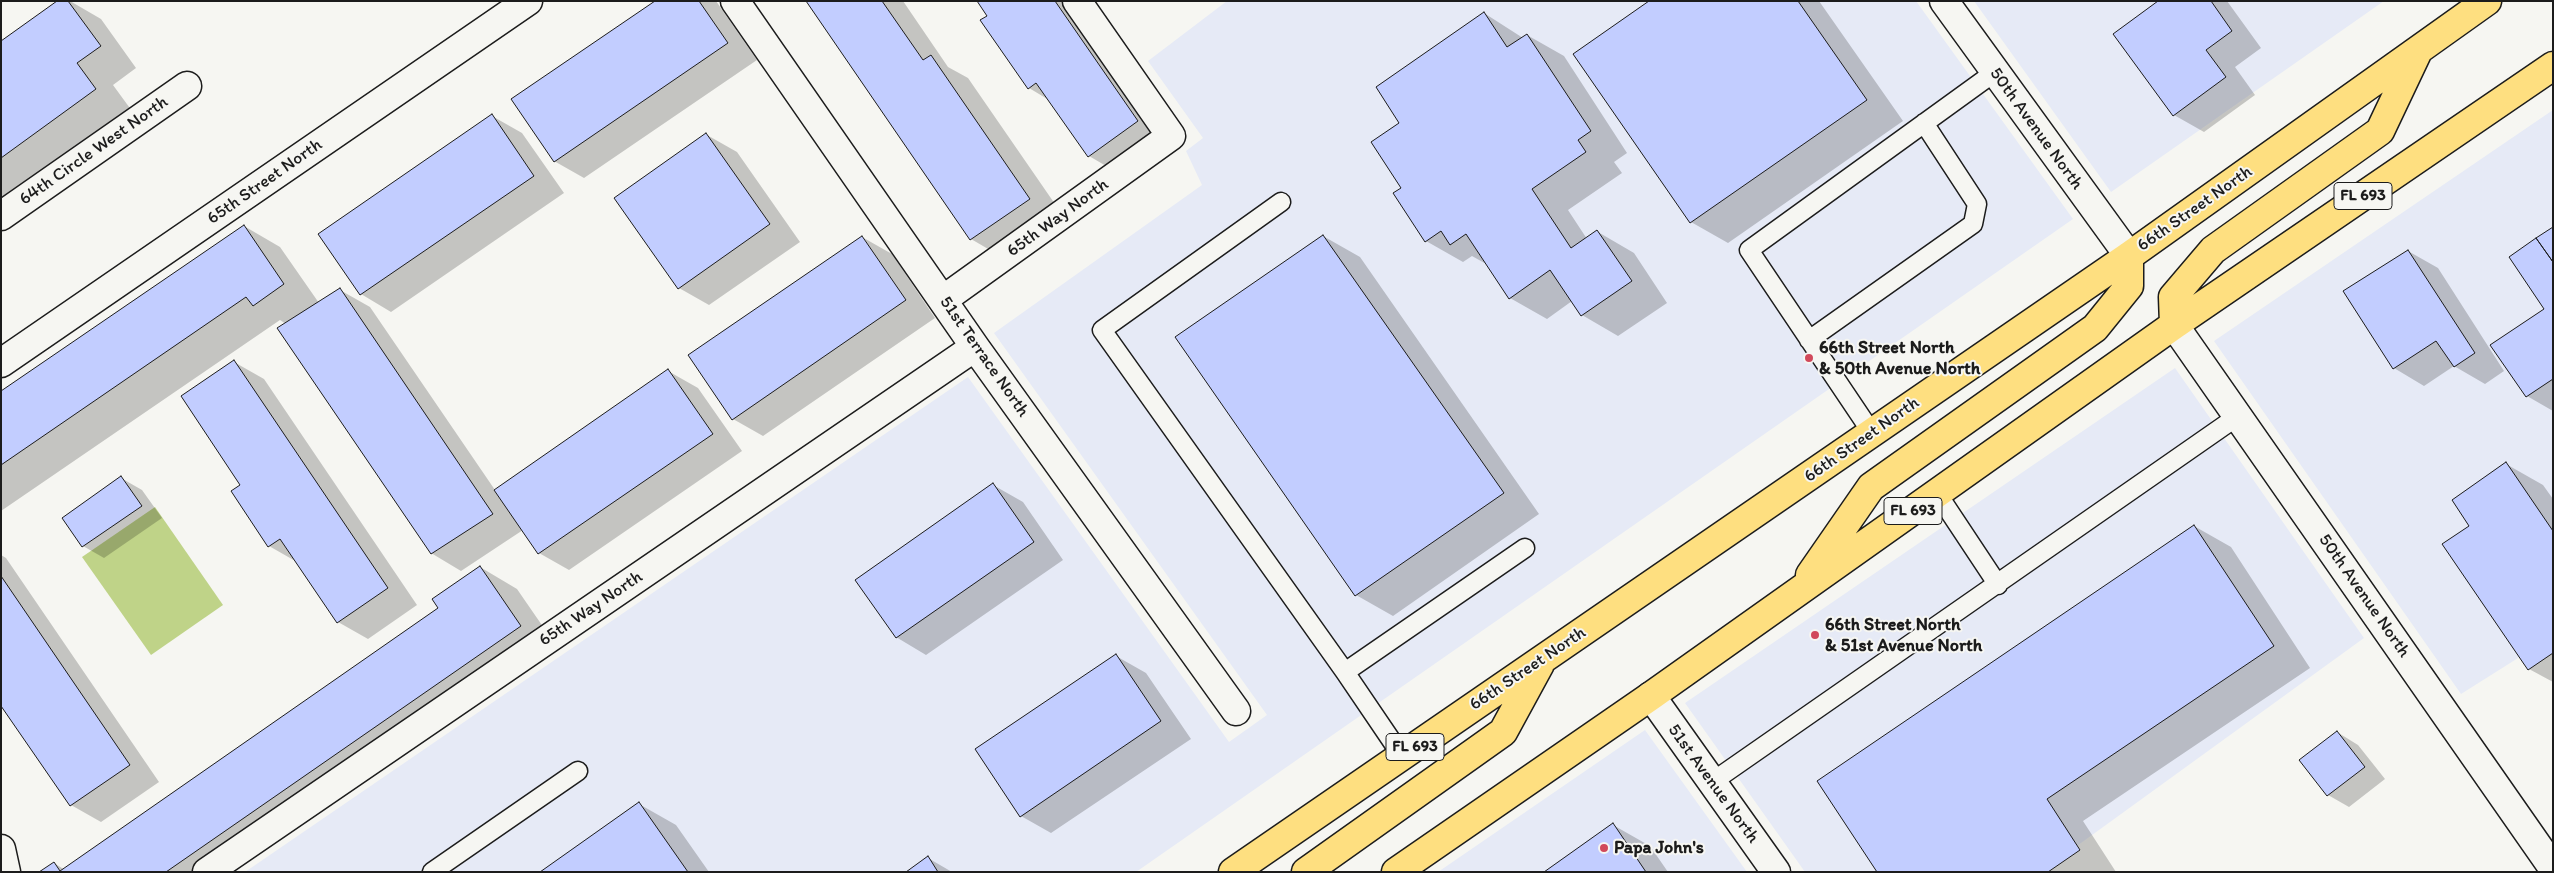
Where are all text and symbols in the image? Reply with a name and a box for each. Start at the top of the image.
street label: 50th Avenue North [1984,64,2088,194]
street label: 64th Circle West North [15,92,173,210]
street label: 65th Street North [203,134,327,230]
street label: 66th Street North [2133,161,2257,257]
street label: 65th Way North [1003,174,1113,262]
road number: FL 693 [2334,182,2392,210]
street label: 51st Terrace North [934,293,1034,421]
place label: 66th Street North & 50th Avenue North [1819,337,1980,379]
marker: 66th Street North & 50th Avenue North [1803,352,1815,364]
street label: 66th Street North [1800,392,1924,488]
road number: FL 693 [1884,498,1942,524]
street label: 50th Avenue North [2313,530,2415,662]
street label: 65th Way North [535,566,647,652]
place label: 66th Street North & 51st Avenue North [1825,614,1982,656]
street label: 66th Street North [1466,622,1590,716]
marker: 66th Street North & 51st Avenue North [1809,629,1821,641]
street label: 51st Avenue North [1663,720,1763,848]
road number: FL 693 [1386,734,1444,760]
place label: Papa John's [1614,837,1704,859]
marker: Papa John's [1598,842,1610,854]

